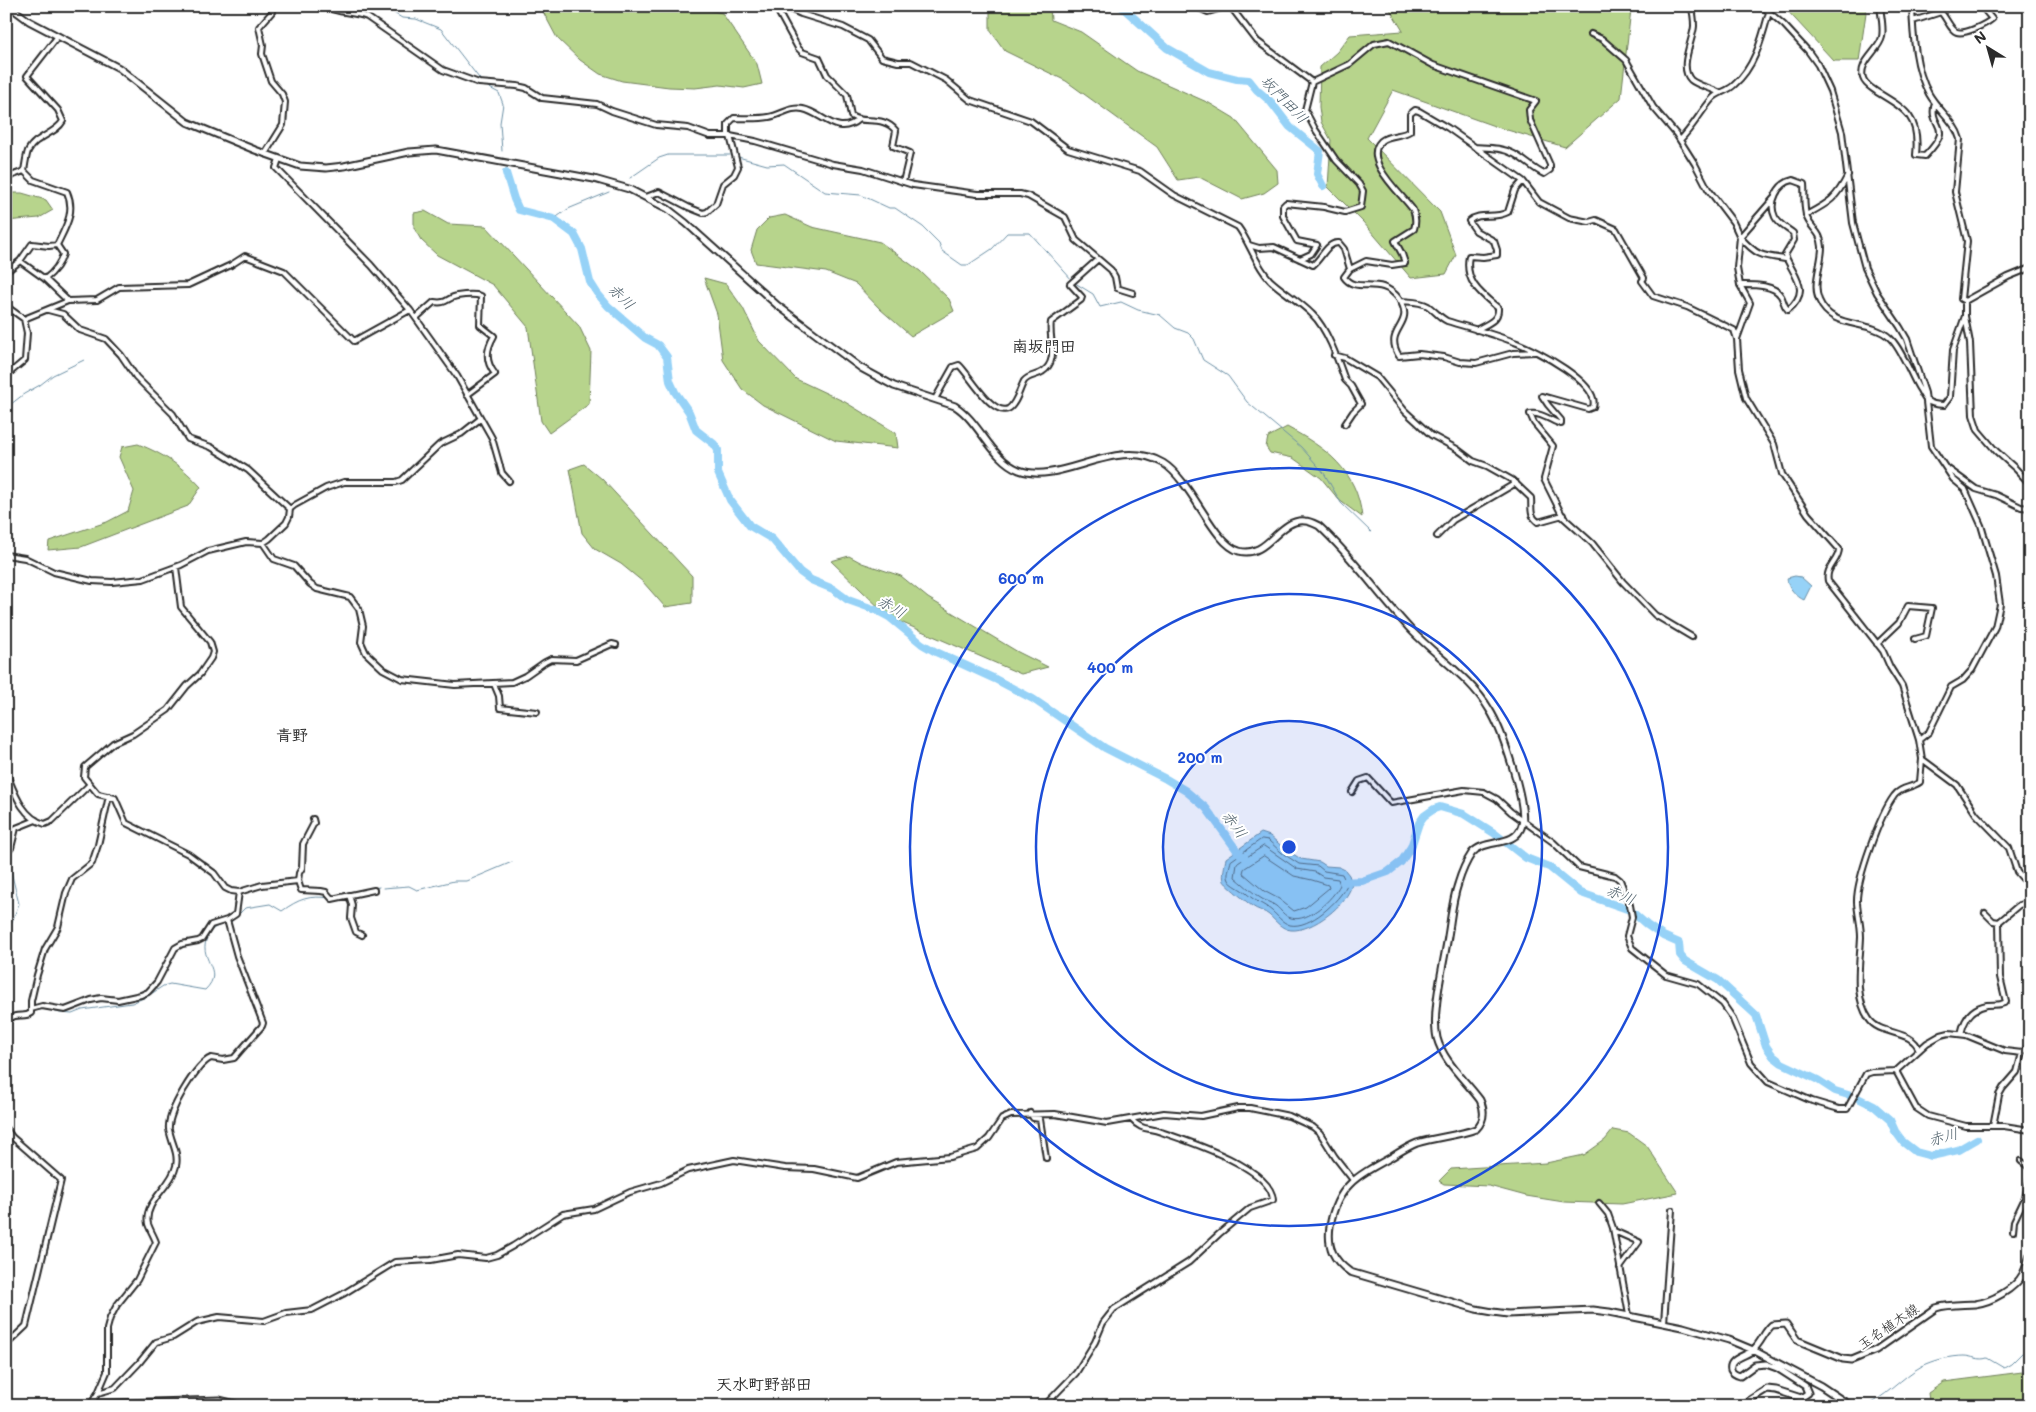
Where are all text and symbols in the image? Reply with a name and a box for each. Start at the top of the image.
north arrow [1964,22,2014,72]
text: N [1970,26,1990,48]
water label: 坂門田川 [1257,70,1313,128]
water label: 赤川 [604,278,640,314]
district label: 南坂門田 [1012,335,1076,356]
text: 600 m [998,568,1044,588]
water label: 赤川 [874,590,910,622]
text: 400 m [1087,657,1133,677]
district label: 青野 [276,724,308,745]
text: 200 m [1178,747,1223,767]
water label: 赤川 [1218,806,1252,842]
centre of rings [1280,838,1298,856]
water label: 赤川 [1603,879,1639,909]
water label: 赤川 [1926,1123,1960,1149]
street label: 玉名植木線 [1854,1299,1922,1353]
district label: 天水町野部田 [716,1373,812,1394]

